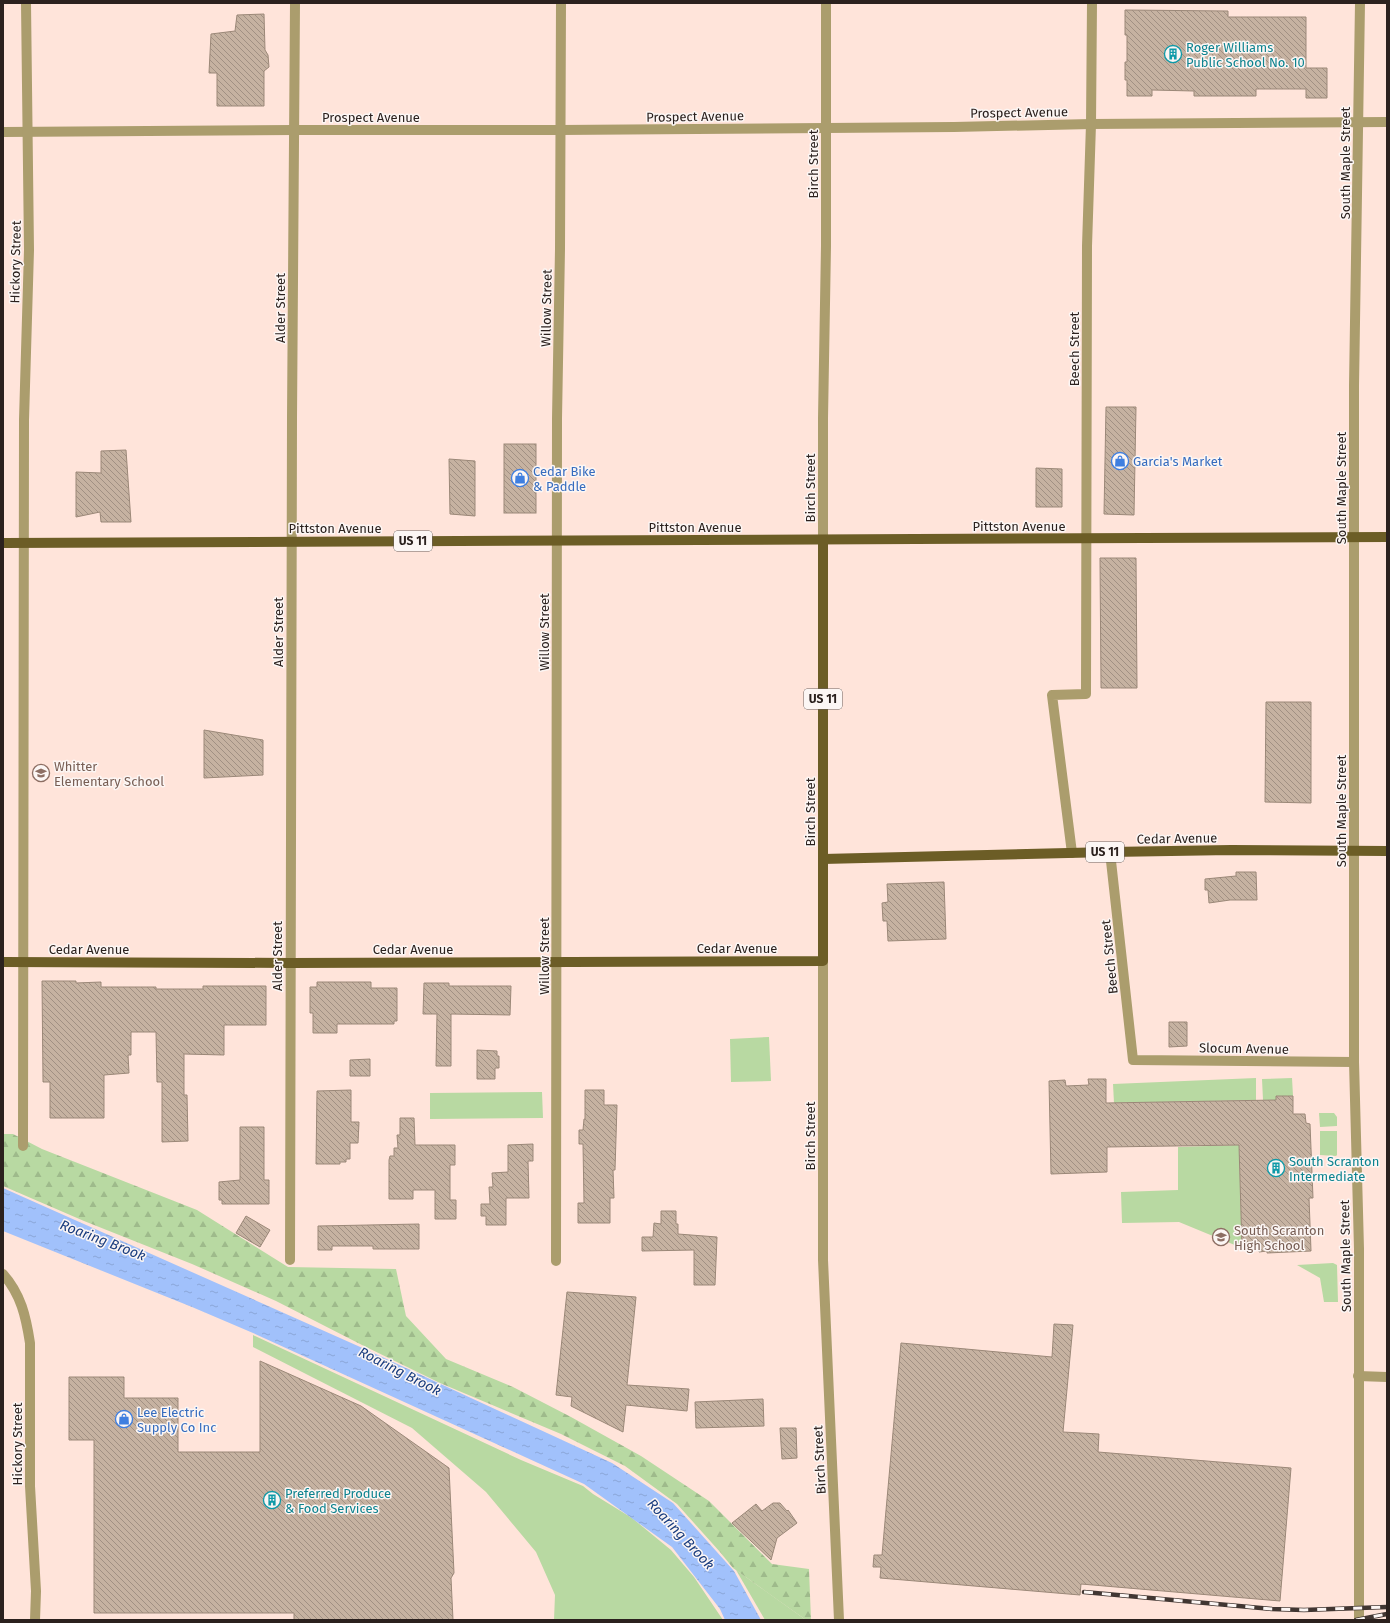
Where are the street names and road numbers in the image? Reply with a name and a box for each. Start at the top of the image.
street label: Prospect Avenue [970,104,1068,121]
street label: South Maple Street [1338,106,1353,219]
street label: Prospect Avenue [646,108,744,125]
street label: Prospect Avenue [322,110,420,125]
street label: Birch Street [806,129,821,198]
street label: Hickory Street [7,220,24,304]
street label: Willow Street [538,269,555,347]
street label: Alder Street [273,273,288,343]
street label: Beech Street [1067,311,1082,386]
street label: South Maple Street [1334,431,1349,544]
street label: Birch Street [803,453,818,522]
street label: Pittston Avenue [973,519,1065,534]
street label: Pittston Avenue [649,520,741,535]
street label: Pittston Avenue [289,521,381,536]
road number: US 11 [394,531,432,551]
street label: Willow Street [537,593,552,671]
street label: Alder Street [271,597,286,667]
road number: US 11 [804,689,842,709]
street label: South Maple Street [1334,754,1349,867]
street label: Birch Street [803,777,818,846]
street label: Cedar Avenue [1137,830,1217,847]
road number: US 11 [1086,842,1124,862]
street label: Willow Street [537,917,552,995]
street label: Beech Street [1098,919,1121,995]
street label: Alder Street [270,921,285,991]
street label: Cedar Avenue [697,941,777,956]
street label: Cedar Avenue [49,942,129,957]
street label: Cedar Avenue [373,942,453,957]
street label: Slocum Avenue [1199,1040,1289,1057]
street label: Birch Street [803,1101,818,1170]
street label: South Maple Street [1337,1199,1354,1312]
street label: Hickory Street [10,1402,25,1485]
street label: Birch Street [810,1425,829,1495]

